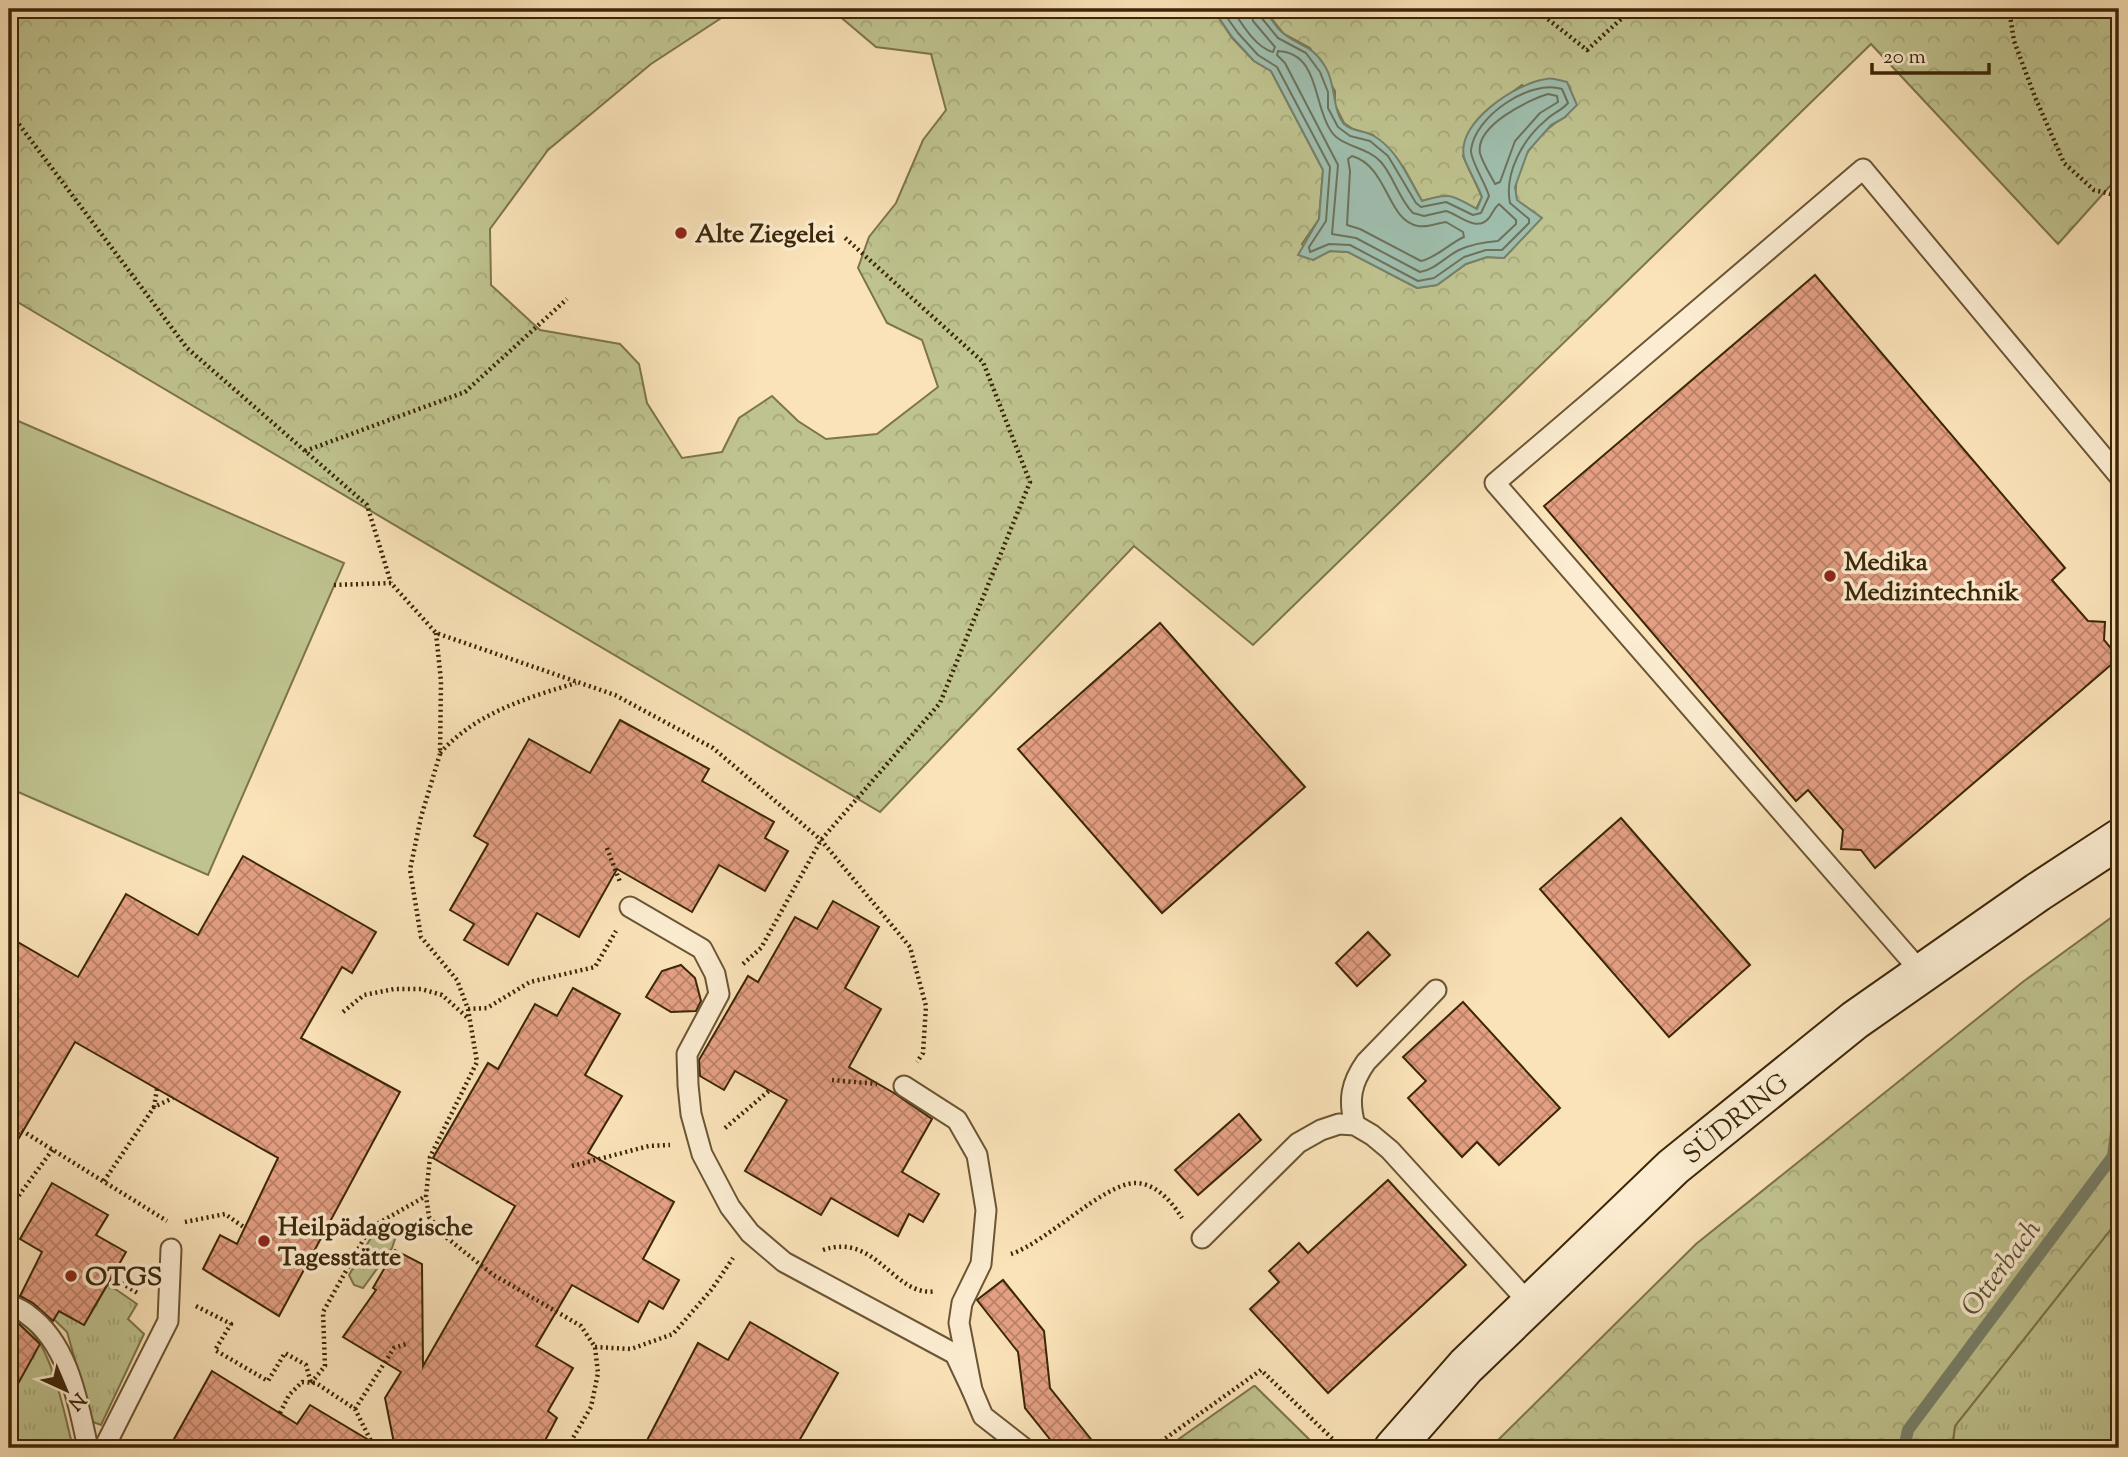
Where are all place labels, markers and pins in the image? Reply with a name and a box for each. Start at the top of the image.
place label: Alte Ziegelei [695,217,835,254]
marker: Alte Ziegelei [673,225,689,241]
place label: Medika Medizintechnik [1844,545,2020,612]
marker: Medika Medizintechnik [1822,568,1838,584]
place label: Heilpädagogische Tagesstätte [278,1210,473,1277]
marker: Heilpädagogische Tagesstätte [256,1233,272,1249]
place label: OTGS [85,1260,162,1297]
marker: OTGS [63,1268,79,1284]

